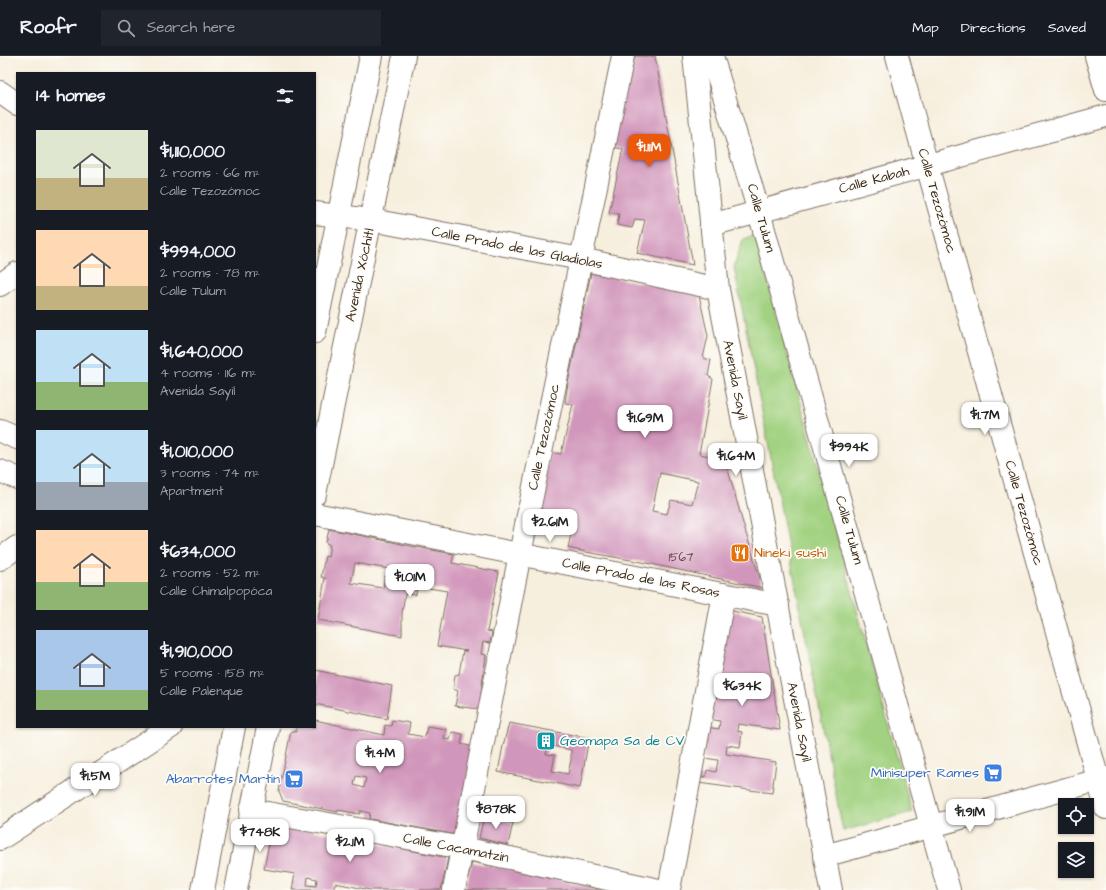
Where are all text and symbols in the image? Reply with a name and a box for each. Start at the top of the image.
search box [101,10,381,46]
text: Roofr [20,14,77,41]
icon: search [115,17,137,39]
text: Search here [147,17,235,38]
text: Map [912,18,939,38]
text: Directions [961,18,1026,38]
text: Saved [1048,18,1086,38]
text: 14 homes [36,84,106,108]
icon: filters [274,85,296,107]
pin: $1.11M [616,134,682,168]
text: $1.11M [637,138,661,156]
text: $1,110,000 [160,140,225,164]
icon: home [68,146,116,194]
street label: Calle Tezozómoc [912,146,962,256]
street label: Calle Kabah [837,161,911,199]
text: 2 rooms · 66 m² [160,164,260,182]
street label: Calle Tulum [742,181,780,255]
text: Calle Tezozómoc [160,182,260,200]
street label: Calle Prado de las Gladiolas [430,222,604,274]
street label: Avenida Xóchitl [340,227,380,323]
text: $994,000 [160,240,236,264]
icon: home [68,246,116,294]
text: 2 rooms · 78 m² [160,264,260,282]
text: Calle Tulum [160,282,226,300]
street label: Avenida Sayil [717,338,753,422]
text: $1,640,000 [160,340,243,364]
icon: home [68,346,116,394]
text: 4 rooms · 116 m² [160,364,256,382]
text: Avenida Sayil [160,382,235,400]
street label: Calle Tezozómoc [523,382,565,492]
pin: $1.7M [957,402,1013,436]
pin: $1.69M [612,405,678,439]
text: $1.7M [970,406,1000,424]
text: $1.69M [626,409,664,427]
pin: $994K [821,434,877,468]
text: $994K [830,438,868,456]
text: $1,010,000 [160,440,233,464]
pin: $1.64M [703,443,769,477]
icon: home [68,446,116,494]
text: $1.64M [717,447,755,465]
street label: Calle Tezozómoc [999,458,1049,568]
text: 3 rooms · 74 m² [160,464,260,482]
text: Apartment [160,482,224,500]
street label: Calle Tulum [830,493,868,567]
pin: $2.61M [517,509,583,543]
text: $2.61M [531,513,569,531]
text: $634,000 [160,540,236,564]
restaurant icon: Nineki sushi [729,542,751,564]
place label: Nineki sushi [754,543,826,563]
icon: home [68,546,116,594]
house number: 1567 [669,549,694,566]
street label: Calle Prado de las Rosas [560,553,722,603]
text: 2 rooms · 52 m² [160,564,260,582]
pin: $1.01M [377,564,443,598]
text: $1.01M [394,568,426,586]
text: Calle Chimalpopóca [160,582,272,600]
text: $1,910,000 [160,640,232,664]
icon: home [68,646,116,694]
text: 5 rooms · 158 m² [160,664,265,682]
pin: $634K [714,673,770,707]
text: $634K [723,677,761,695]
street label: Avenida Sayil [781,680,817,764]
text: Calle Palenque [160,682,243,700]
building icon: Geomapa Sa de CV [535,730,557,752]
place label: Geomapa Sa de CV [560,731,685,751]
pin: $1.4M [352,740,408,774]
text: $1.4M [365,744,395,762]
supermarket icon: Minisuper Rames [982,762,1004,784]
pin: $1.5M [67,763,123,797]
place label: Minisuper Rames [871,763,979,783]
text: $1.5M [80,767,110,785]
supermarket icon: Abarrotes Martín [283,768,305,790]
place label: Abarrotes Martín [166,769,280,789]
pin: $878K [468,796,524,830]
map controls [1058,798,1094,878]
button: locate [1058,798,1094,834]
pin: $1.91M [937,799,1003,833]
text: $878K [476,800,516,818]
text: $1.91M [955,803,985,821]
pin: $748K [232,819,288,853]
text: $748K [240,823,280,841]
street label: Calle Cacamatzin [401,828,511,868]
pin: $2.1M [322,829,378,863]
text: $2.1M [336,833,364,851]
button: layers [1058,842,1094,878]

